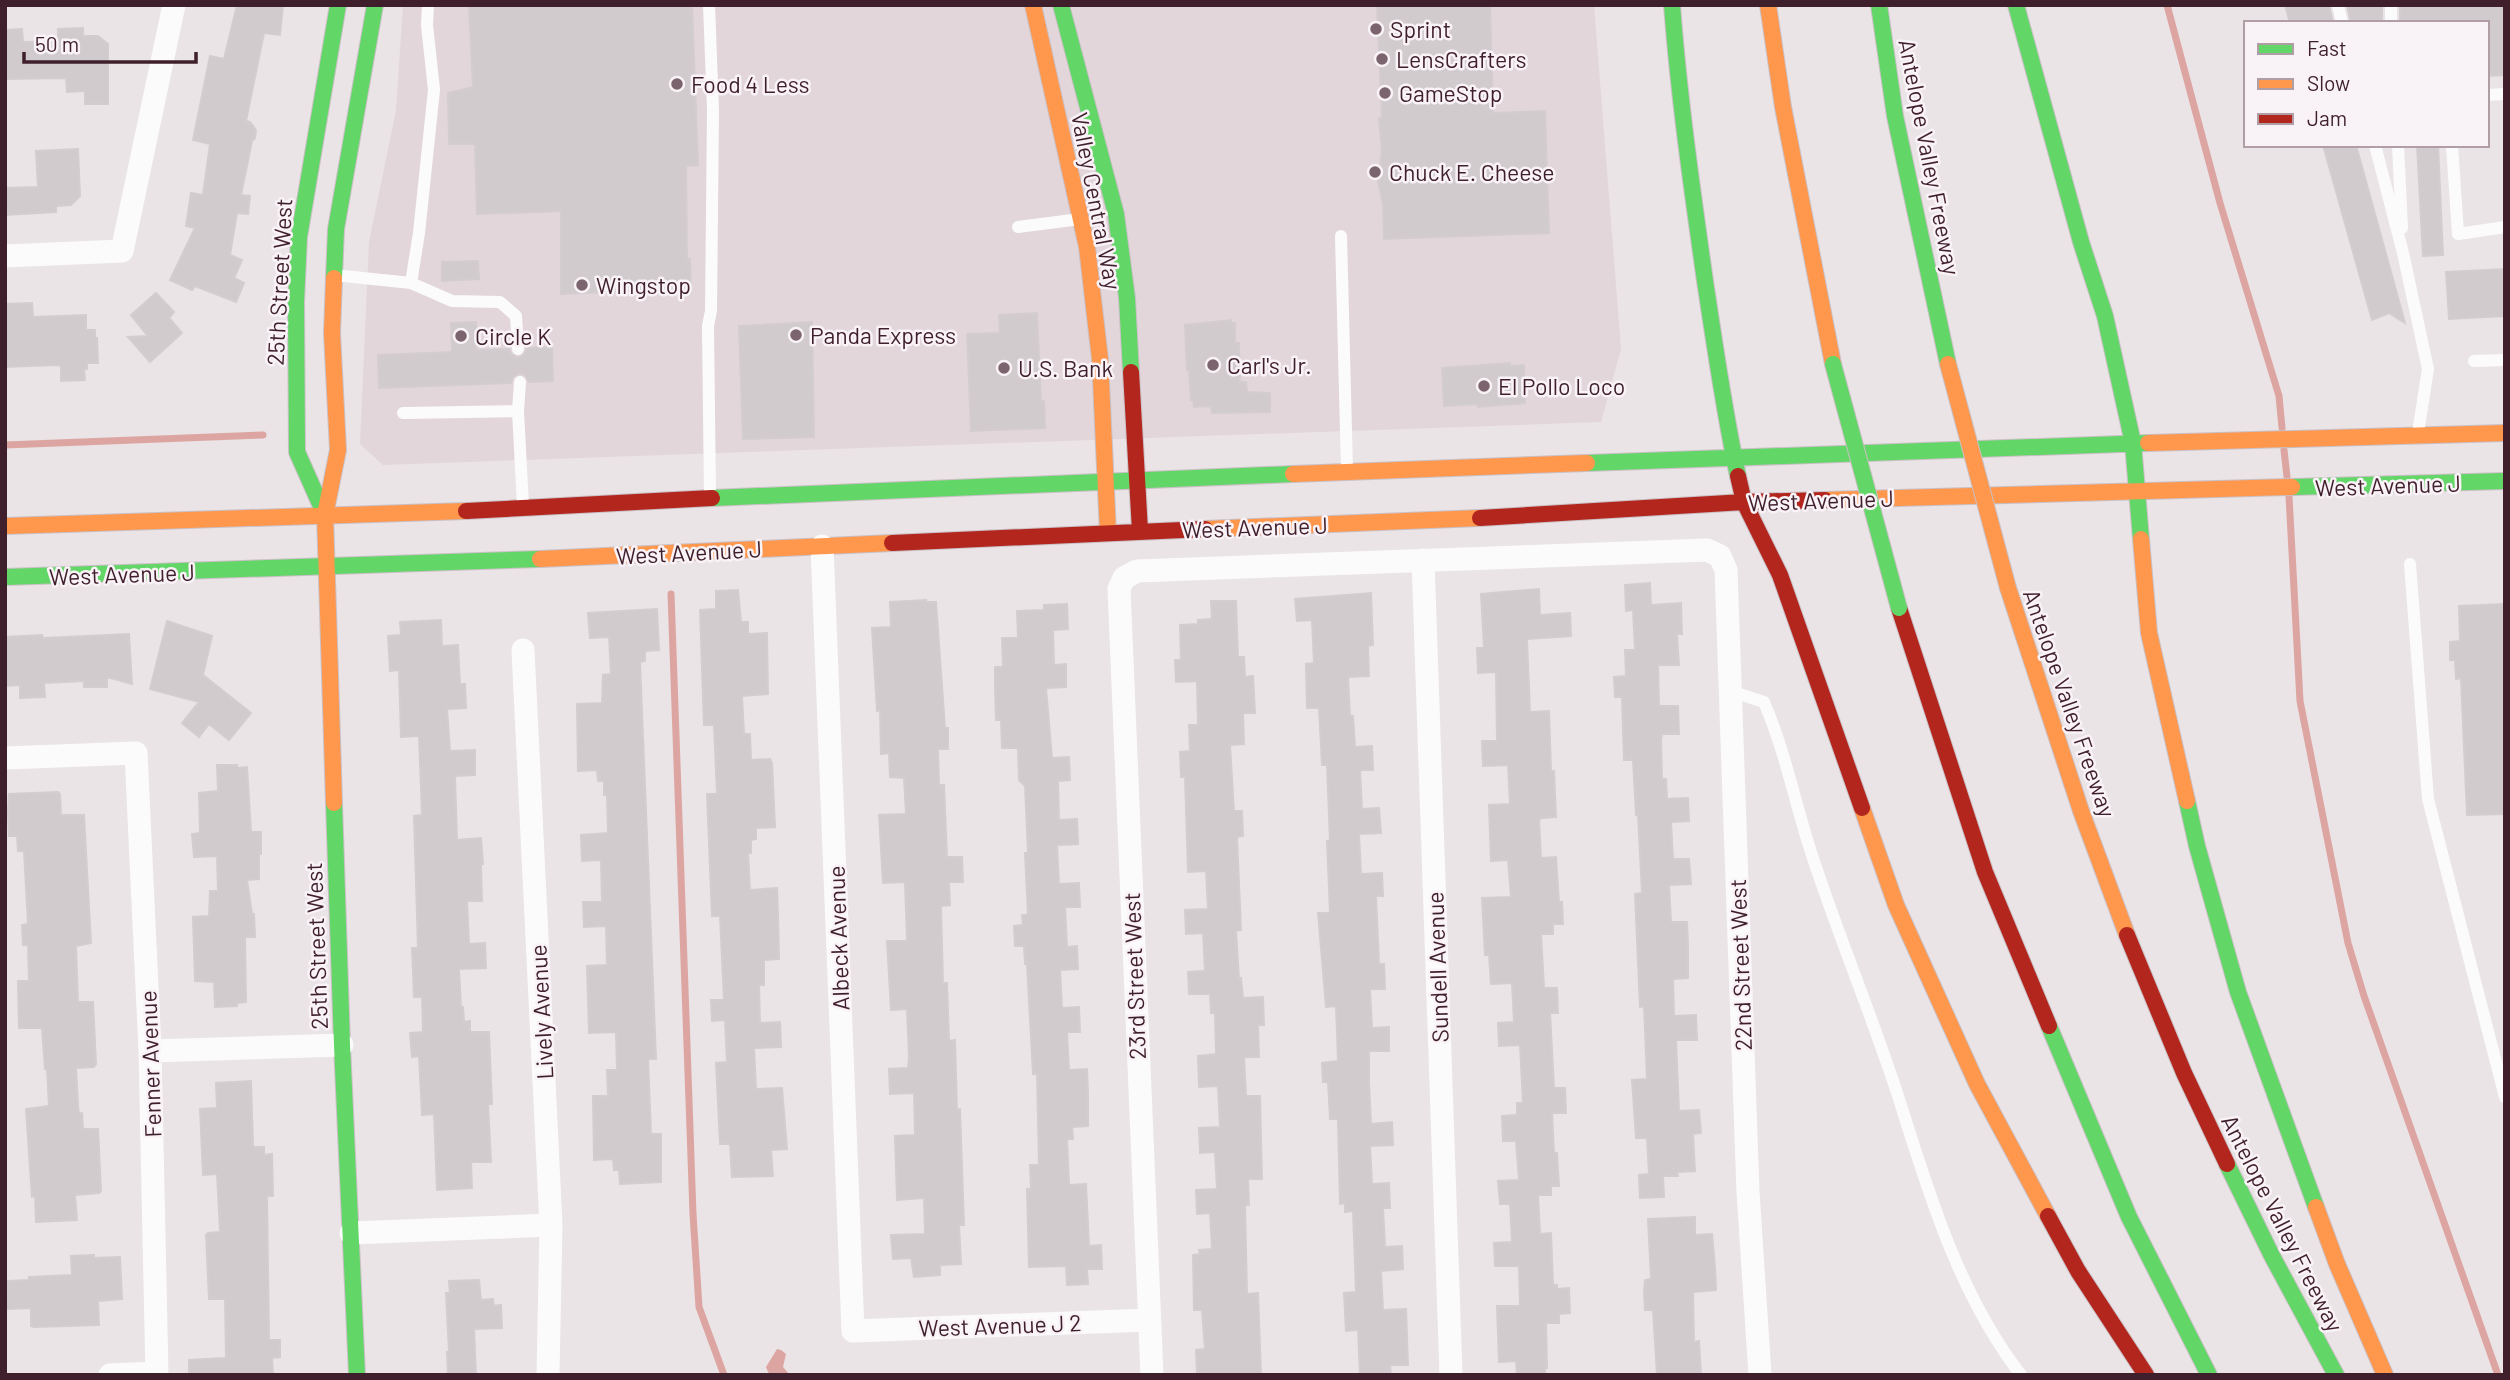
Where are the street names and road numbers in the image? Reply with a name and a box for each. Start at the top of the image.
street label: Antelope Valley Freeway [1893,37,1967,278]
street label: Valley Central Way [1066,110,1128,292]
street label: 25th Street West [261,198,297,366]
street label: West Avenue J [2315,468,2461,502]
street label: West Avenue J [1748,483,1894,517]
street label: West Avenue J [1182,510,1328,544]
street label: West Avenue J [615,534,763,570]
street label: West Avenue J [49,557,195,591]
street label: Antelope Valley Freeway [2018,585,2122,821]
street label: 25th Street West [299,862,333,1030]
street label: Albeck Avenue [821,865,855,1011]
street label: 22nd Street West [1723,879,1757,1051]
street label: Sundell Avenue [1420,891,1454,1043]
street label: 23rd Street West [1117,892,1151,1060]
street label: Lively Avenue [523,944,559,1080]
street label: Fenner Avenue [133,990,167,1138]
street label: Antelope Valley Freeway [2216,1110,2350,1336]
street label: West Avenue J 2 [918,1308,1082,1342]

